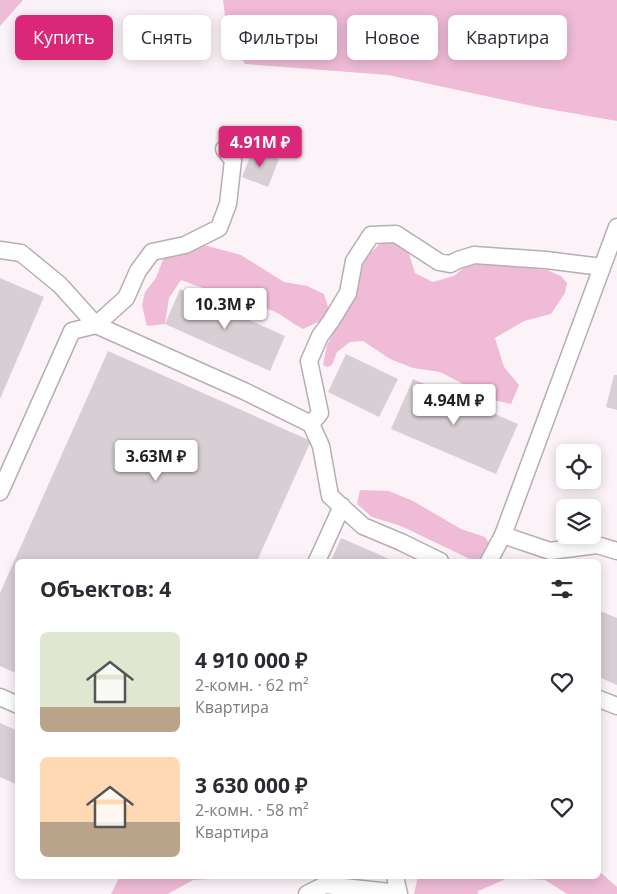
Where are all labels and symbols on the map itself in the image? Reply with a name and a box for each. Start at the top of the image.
pin: 4.91M ₽ [214,126,306,168]
pin: 10.3M ₽ [179,288,271,330]
pin: 4.94M ₽ [408,384,500,426]
pin: 3.63M ₽ [110,440,202,482]

